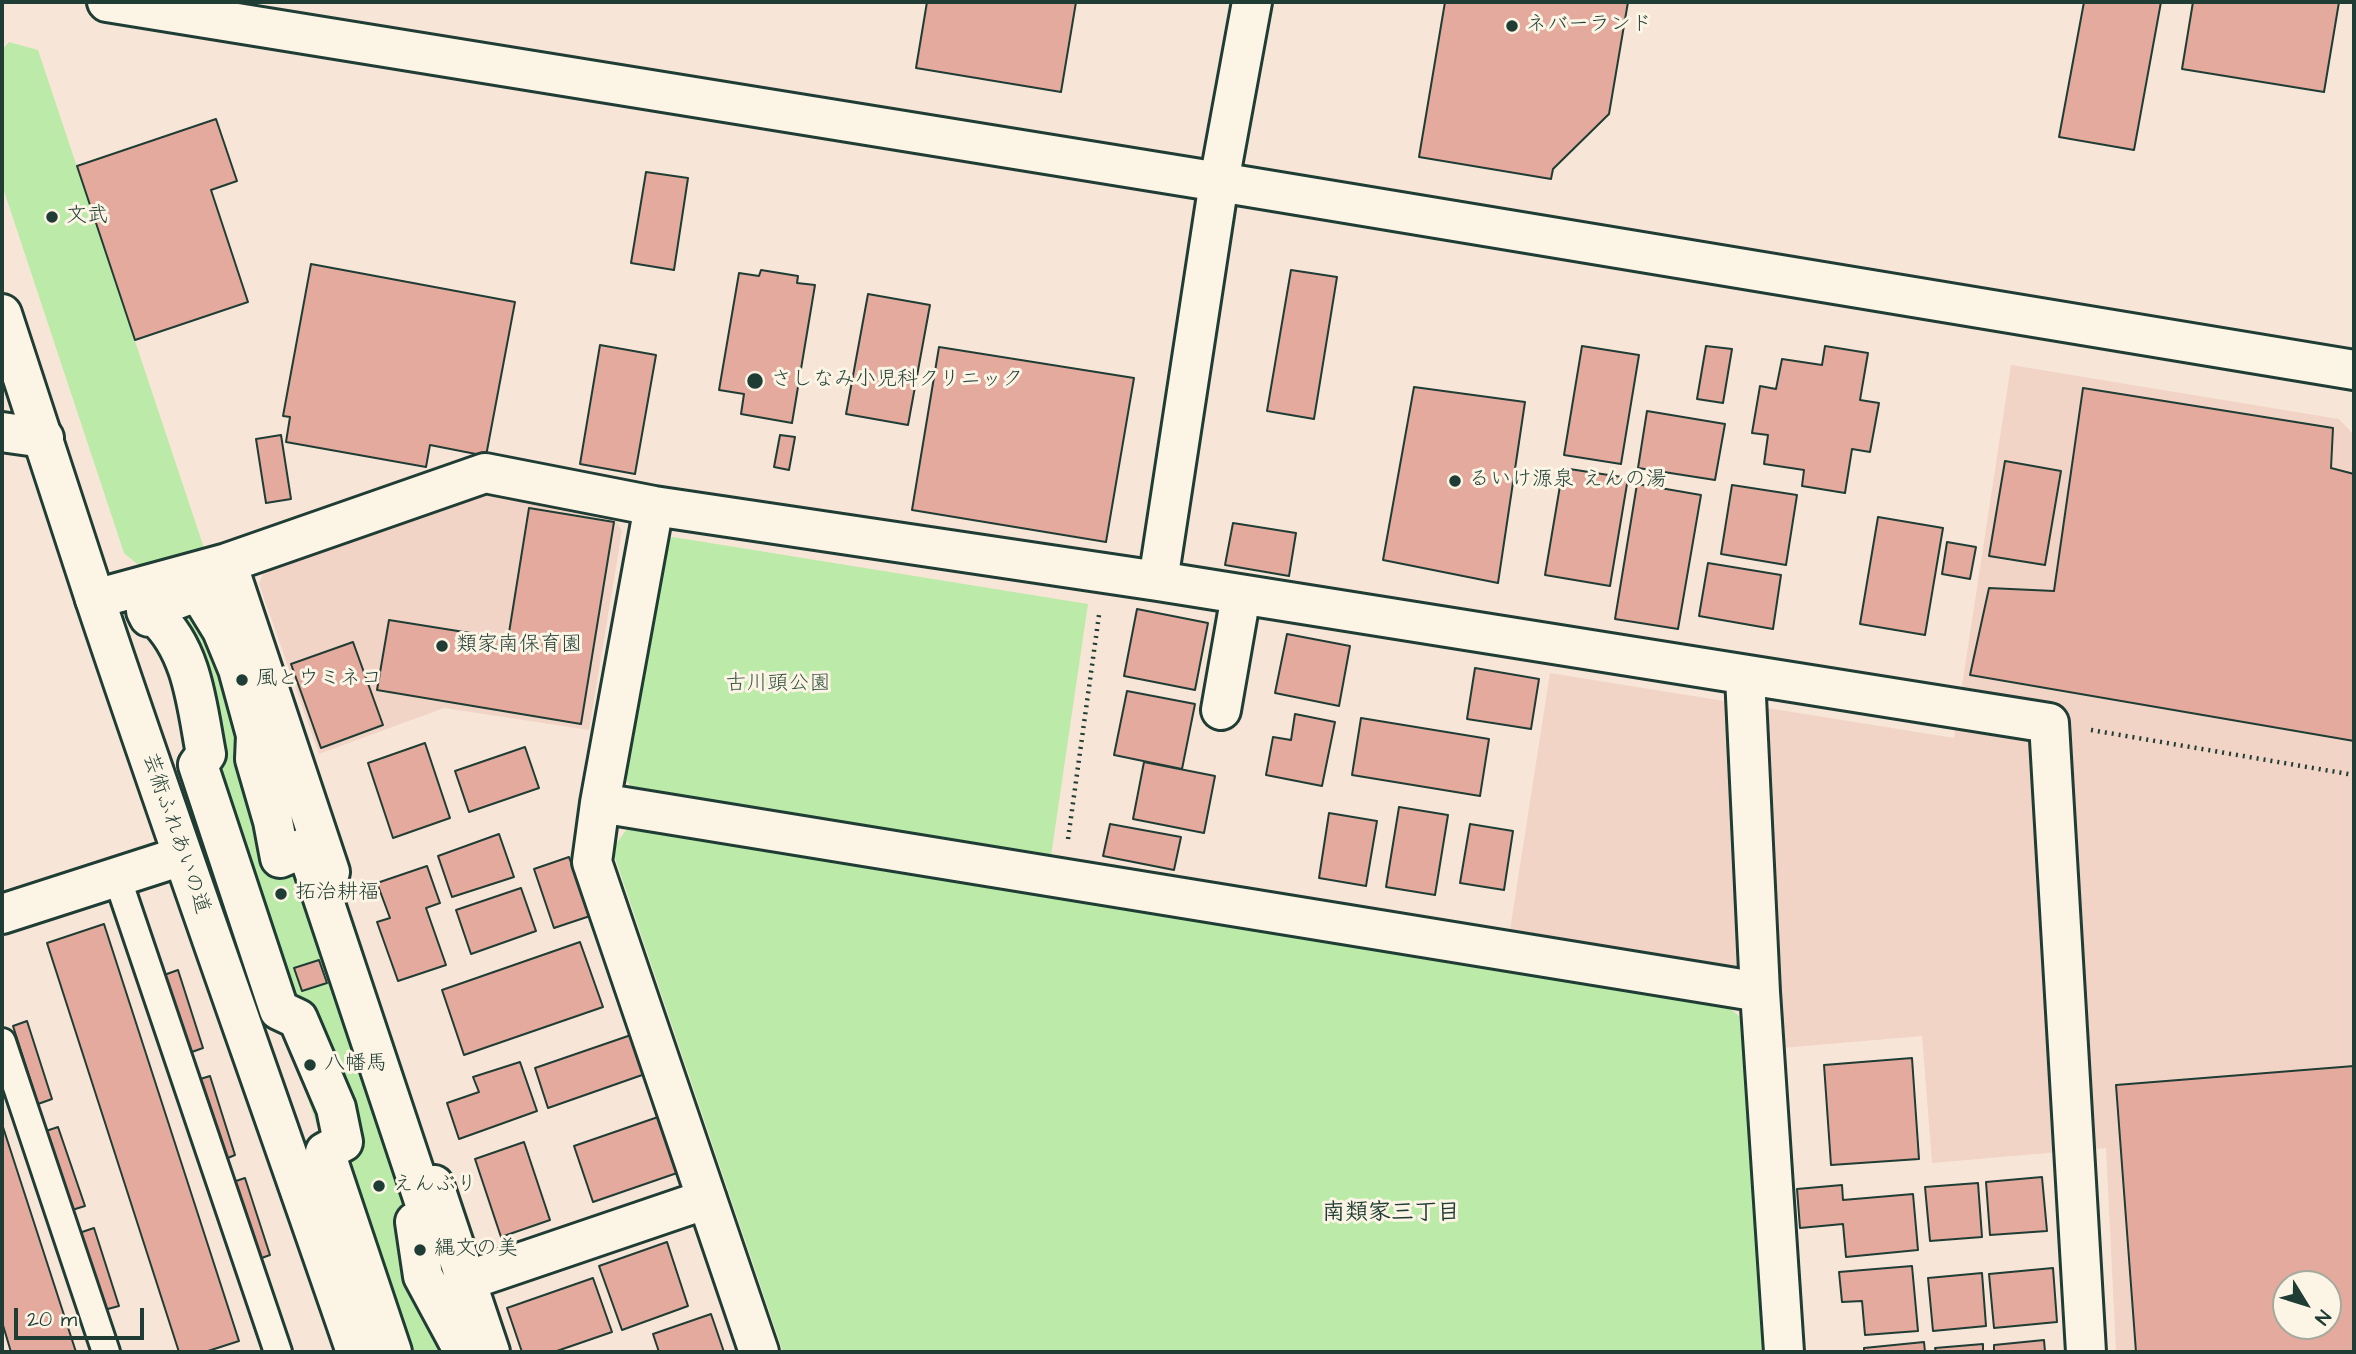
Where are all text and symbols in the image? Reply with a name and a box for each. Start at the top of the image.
place label: ネバーランド [1526,13,1652,39]
marker: ネバーランド [1504,18,1520,34]
place label: 文武 [66,204,108,230]
marker: 文武 [44,209,60,225]
place label: さしなみ小児科クリニック [771,368,1023,394]
marker: さしなみ小児科クリニック [745,371,765,391]
place label: るいけ源泉 えんの湯 [1469,468,1666,494]
marker: るいけ源泉 えんの湯 [1447,473,1463,489]
place label: 類家南保育園 [456,633,582,659]
marker: 類家南保育園 [434,638,450,654]
place label: 風とウミネコ [256,667,382,693]
marker: 風とウミネコ [234,672,250,688]
park label: 古川頭公園 [726,672,830,698]
street label: 芸術ふれあいの道 [136,750,214,918]
place label: 拓治耕福 [295,881,379,907]
marker: 拓治耕福 [273,886,289,902]
place label: 八幡馬 [324,1052,387,1078]
marker: 八幡馬 [302,1057,318,1073]
place label: えんぶり [393,1173,477,1199]
marker: えんぶり [371,1178,387,1194]
district label: 南類家三丁目 [1322,1200,1460,1228]
place label: 縄文の美 [434,1237,518,1263]
marker: 縄文の美 [412,1242,428,1258]
north arrow [2272,1270,2342,1340]
scale bar [18,1294,147,1338]
text: N [2308,1304,2337,1330]
text: 20 m [27,1305,77,1334]

